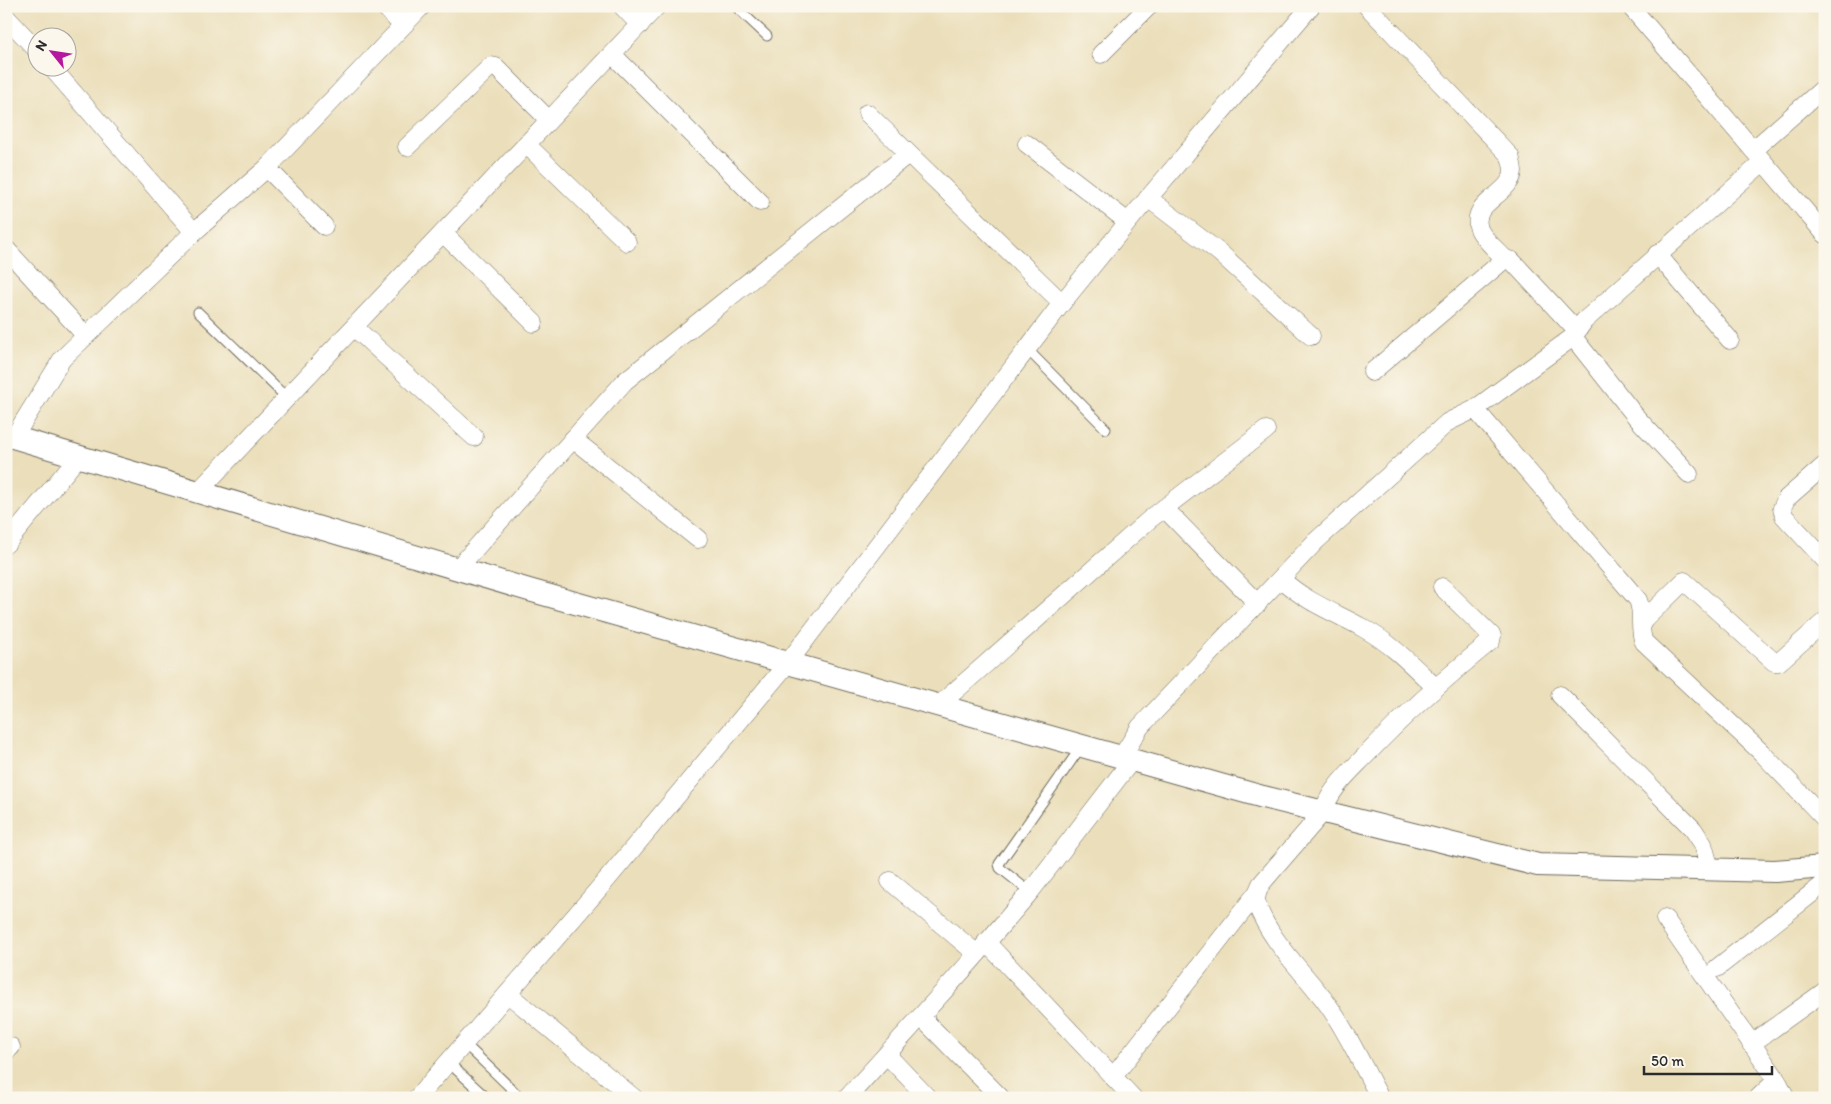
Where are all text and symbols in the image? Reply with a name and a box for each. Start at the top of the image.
north arrow [28,28,78,78]
text: N [31,37,51,54]
scale bar [1644,1044,1771,1076]
text: 50 m [1651,1052,1684,1070]

